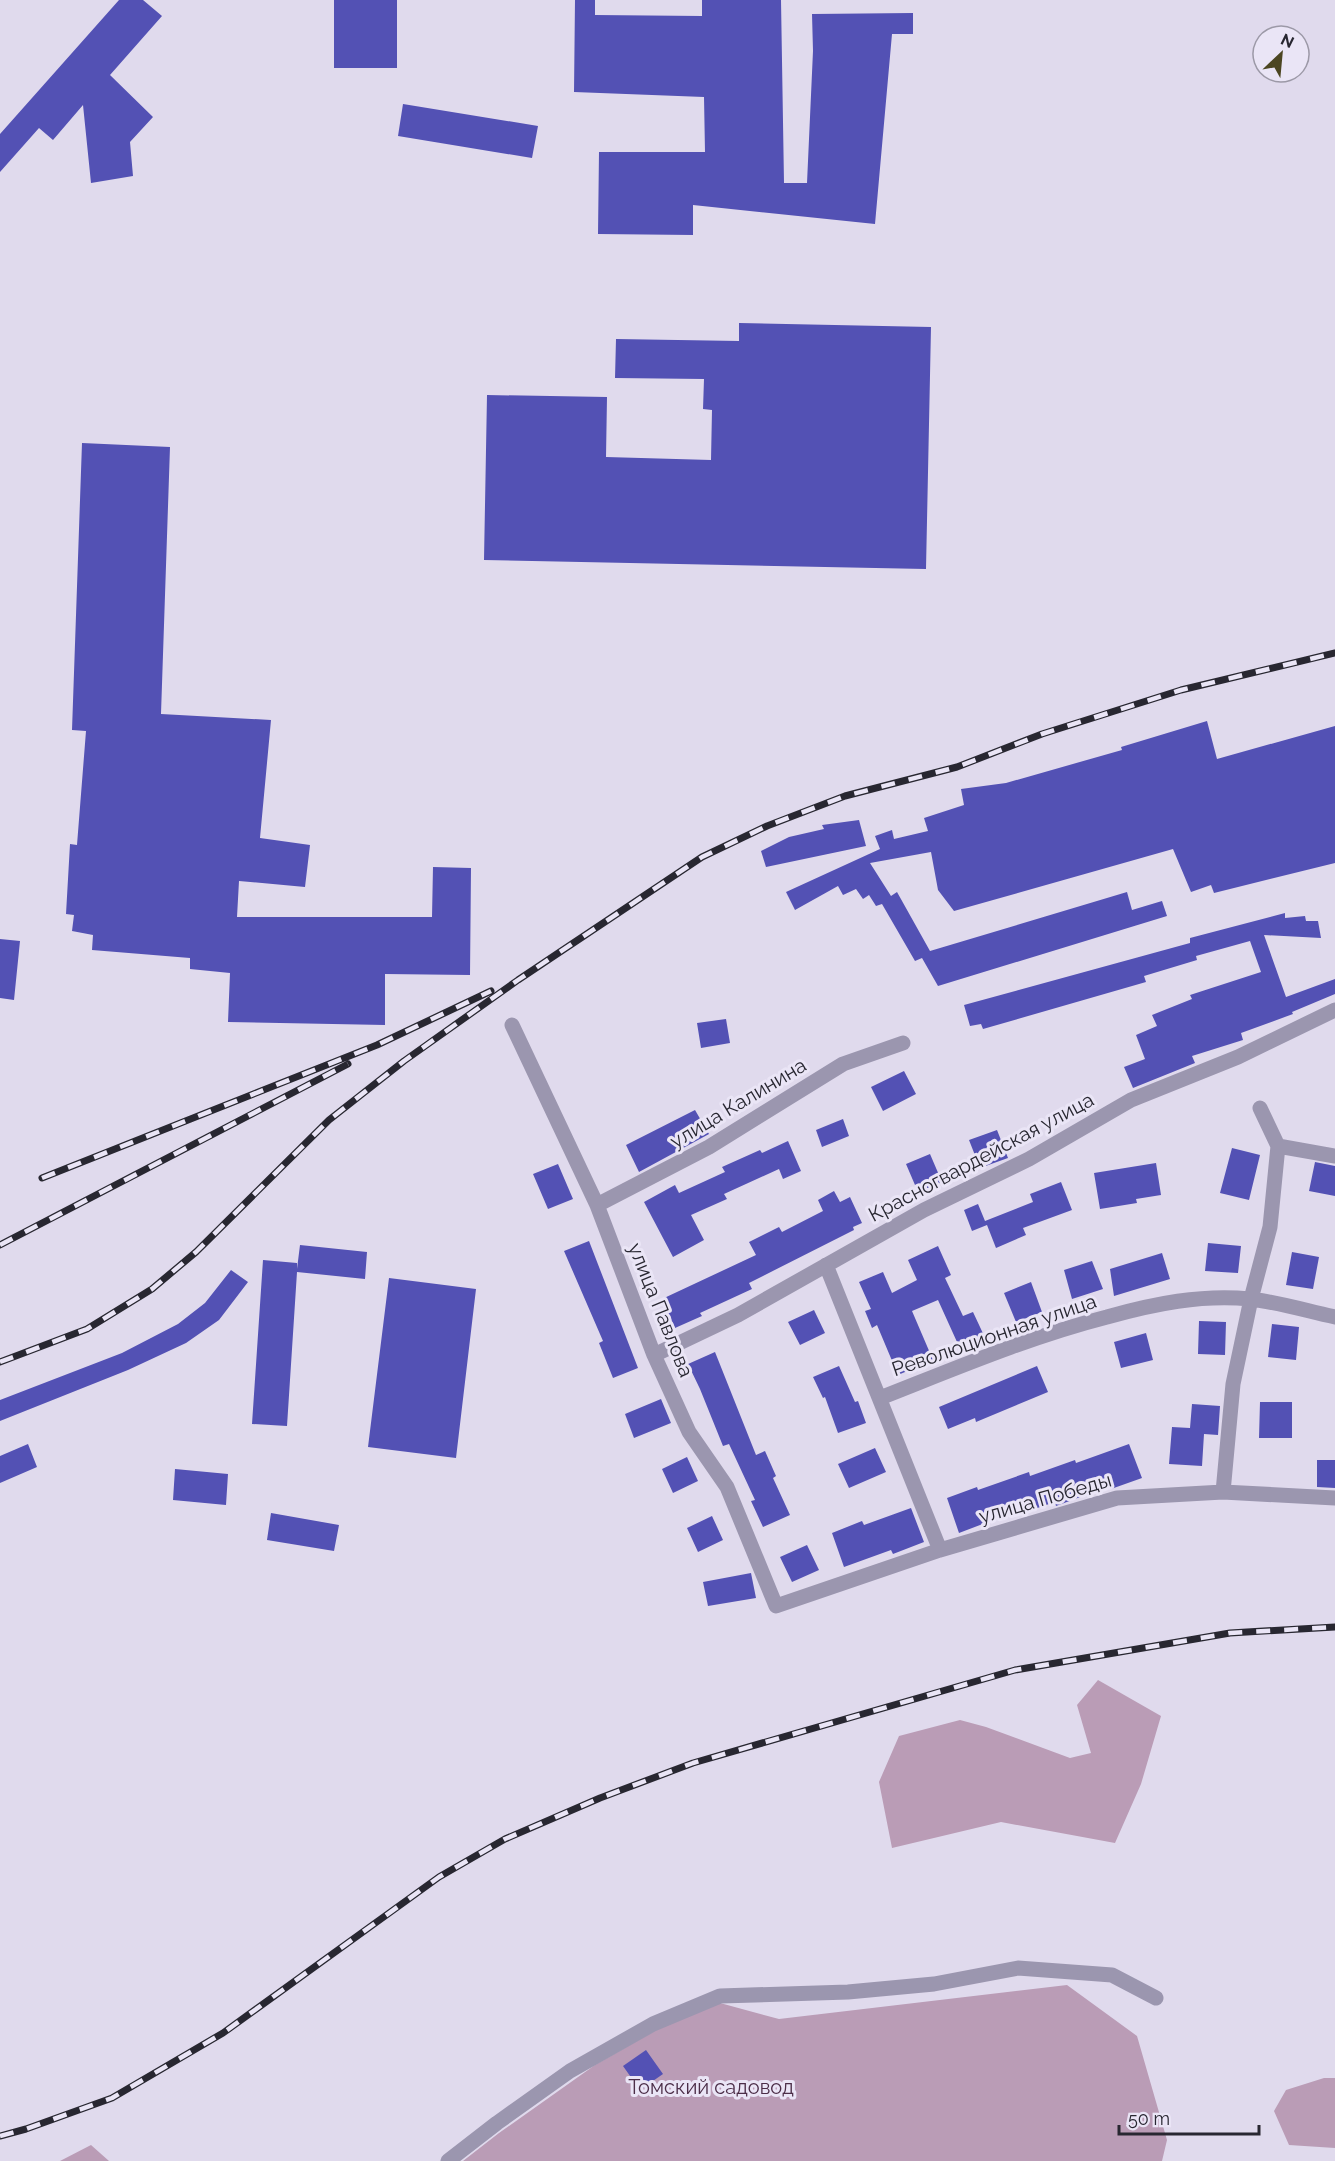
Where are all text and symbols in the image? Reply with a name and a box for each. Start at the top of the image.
north arrow [1251,24,1311,84]
text: N [1278,30,1297,52]
street label: улица Калинина [666,1053,810,1153]
street label: Красногвардейская улица [864,1087,1098,1227]
street label: улица Павлова [623,1239,699,1381]
street label: Революционная улица [889,1289,1099,1381]
street label: улица Победы [976,1468,1114,1528]
park label: Томский садовод [628,2075,794,2099]
scale bar [1119,2098,1258,2136]
text: 50 m [1128,2108,1170,2129]

